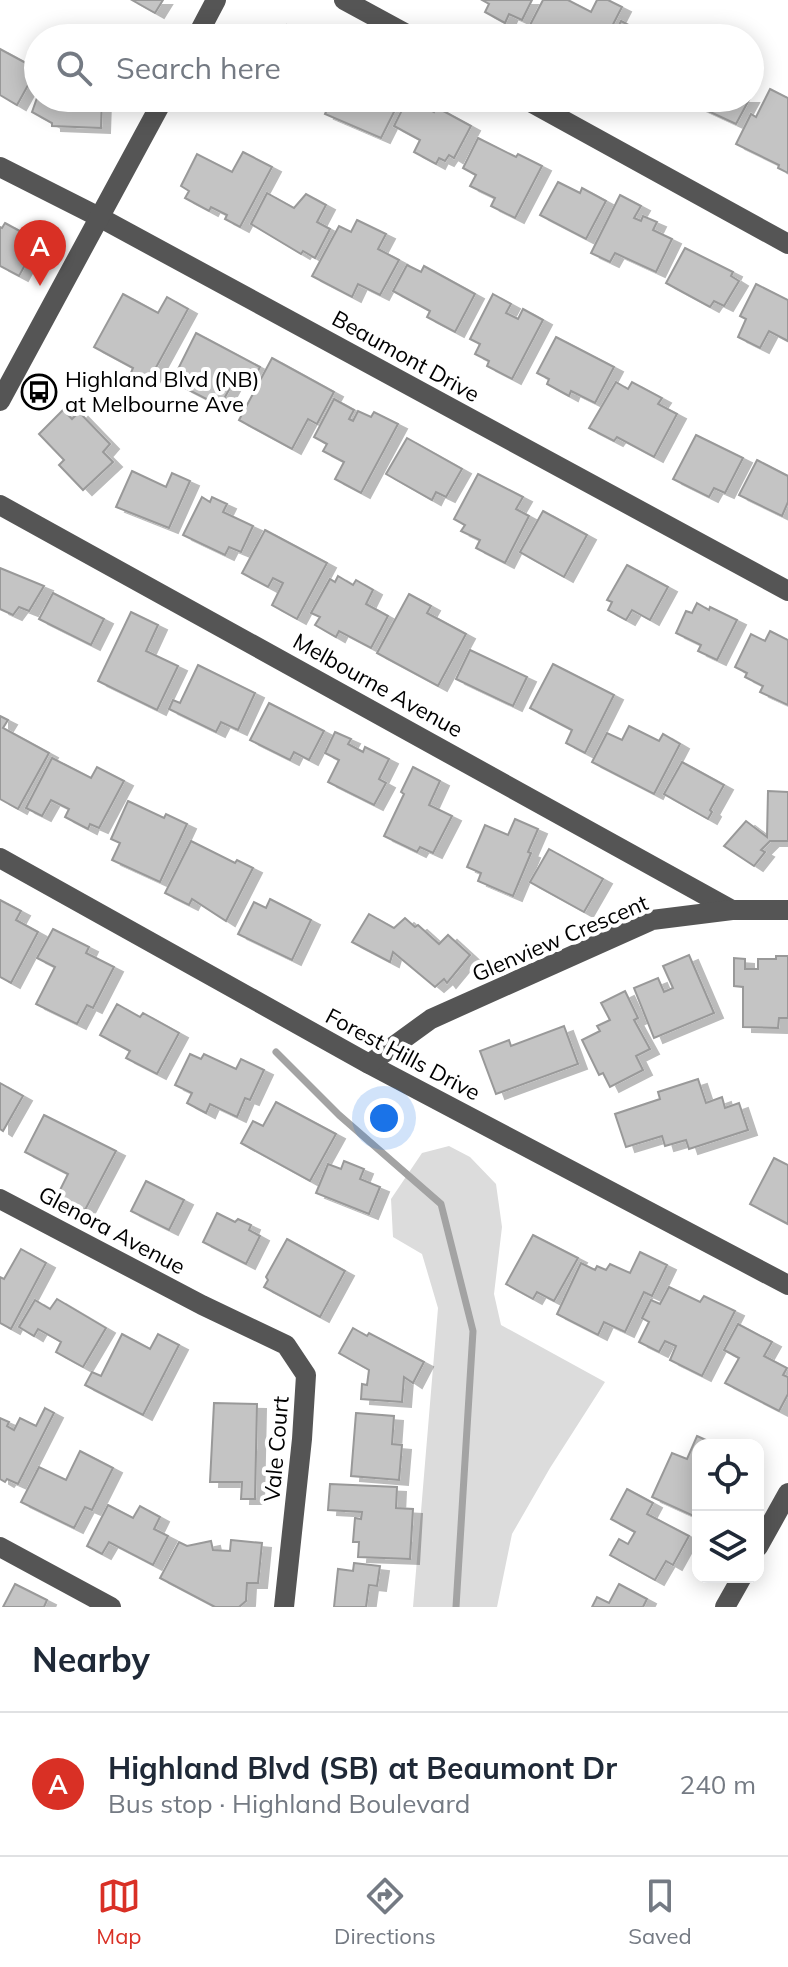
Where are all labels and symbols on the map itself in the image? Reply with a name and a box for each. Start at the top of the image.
pin: A [14,220,66,286]
street label: Beaumont Drive [327,304,485,408]
place label: Highland Blvd (NB) at Melbourne Ave [65,365,260,418]
bus stop icon: Highland Blvd (NB) at Melbourne Ave [20,373,58,411]
street label: Melbourne Avenue [288,627,468,743]
street label: Glenview Crescent [468,888,653,988]
street label: Forest Hills Drive [321,1002,485,1106]
your location [364,1098,404,1138]
street label: Glenora Avenue [34,1180,190,1280]
street label: Vale Court [257,1395,295,1503]

